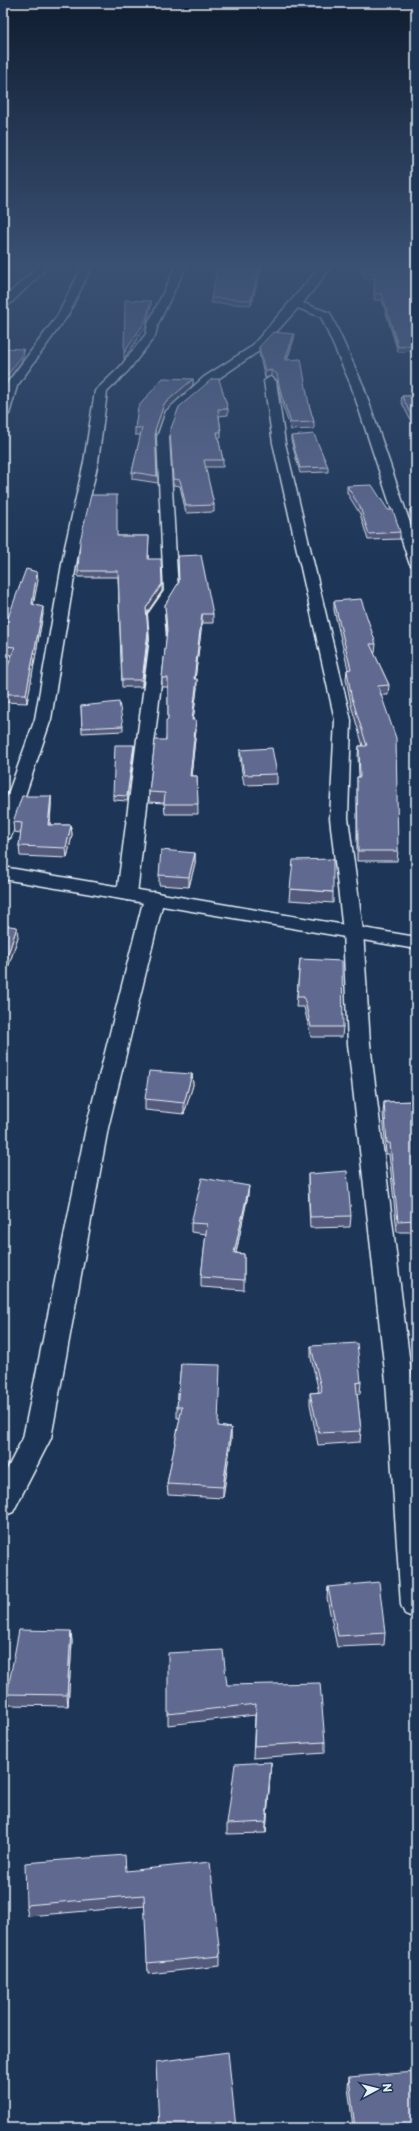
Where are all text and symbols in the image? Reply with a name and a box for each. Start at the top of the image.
north arrow [357,2069,397,2109]
text: N [378,2082,396,2093]

